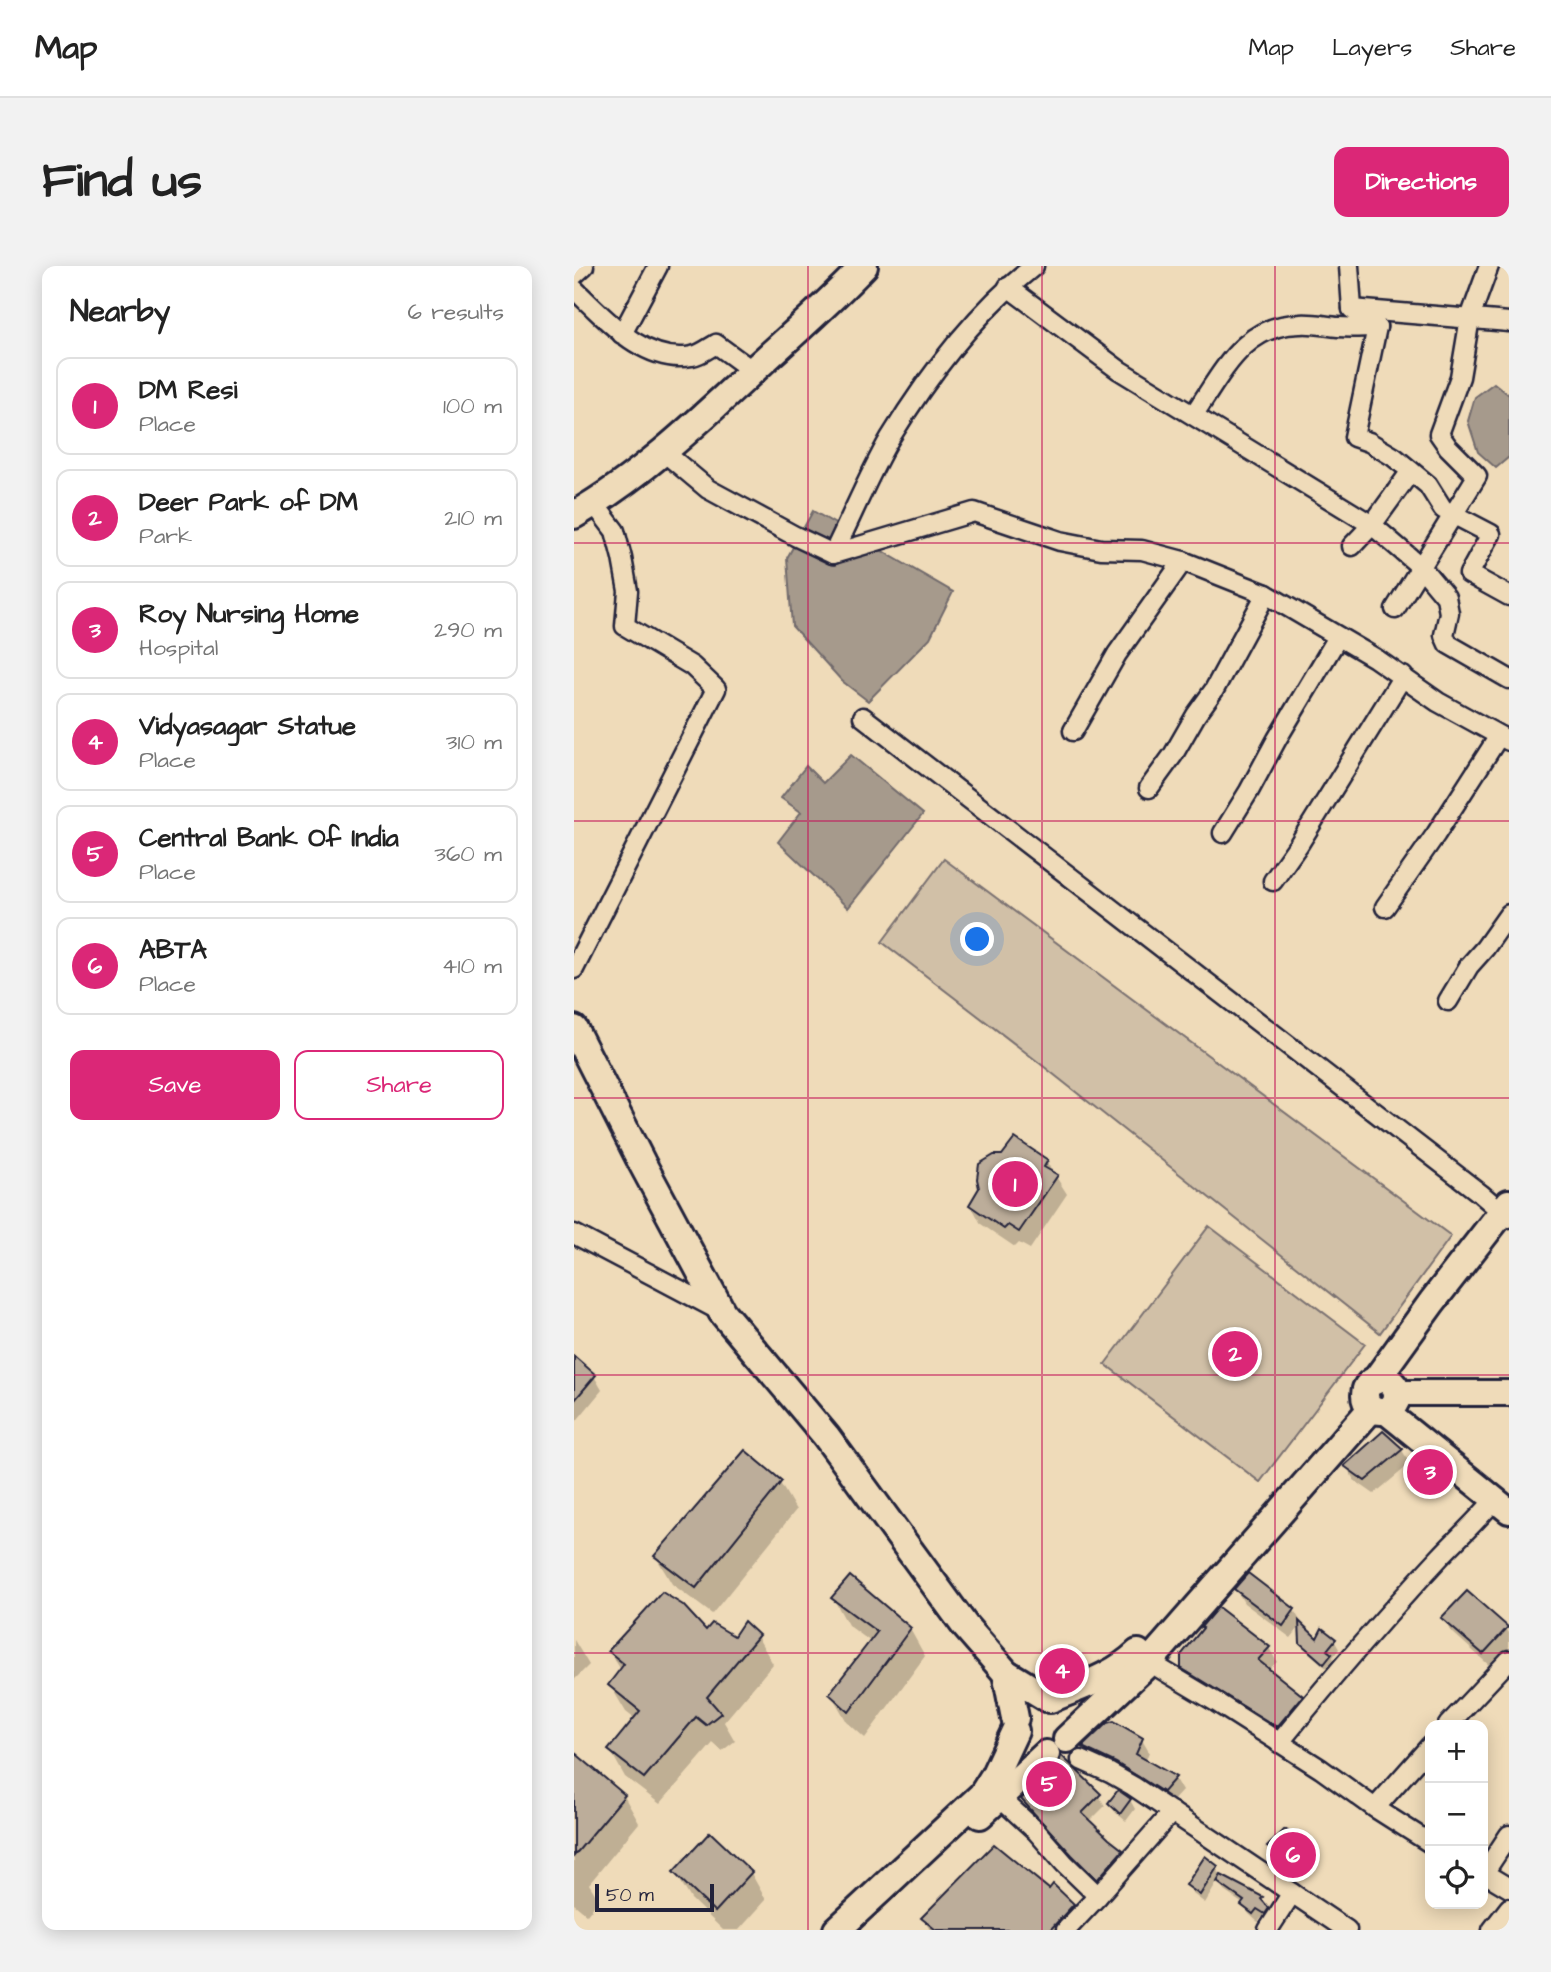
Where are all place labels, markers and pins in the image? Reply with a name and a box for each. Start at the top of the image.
pin: 1 [992,1158,1038,1210]
pin: 2 [1212,1328,1258,1380]
pin: 3 [1407,1446,1453,1498]
pin: 4 [1039,1645,1085,1697]
pin: 5 [1026,1758,1072,1810]
pin: 6 [1270,1829,1316,1881]

